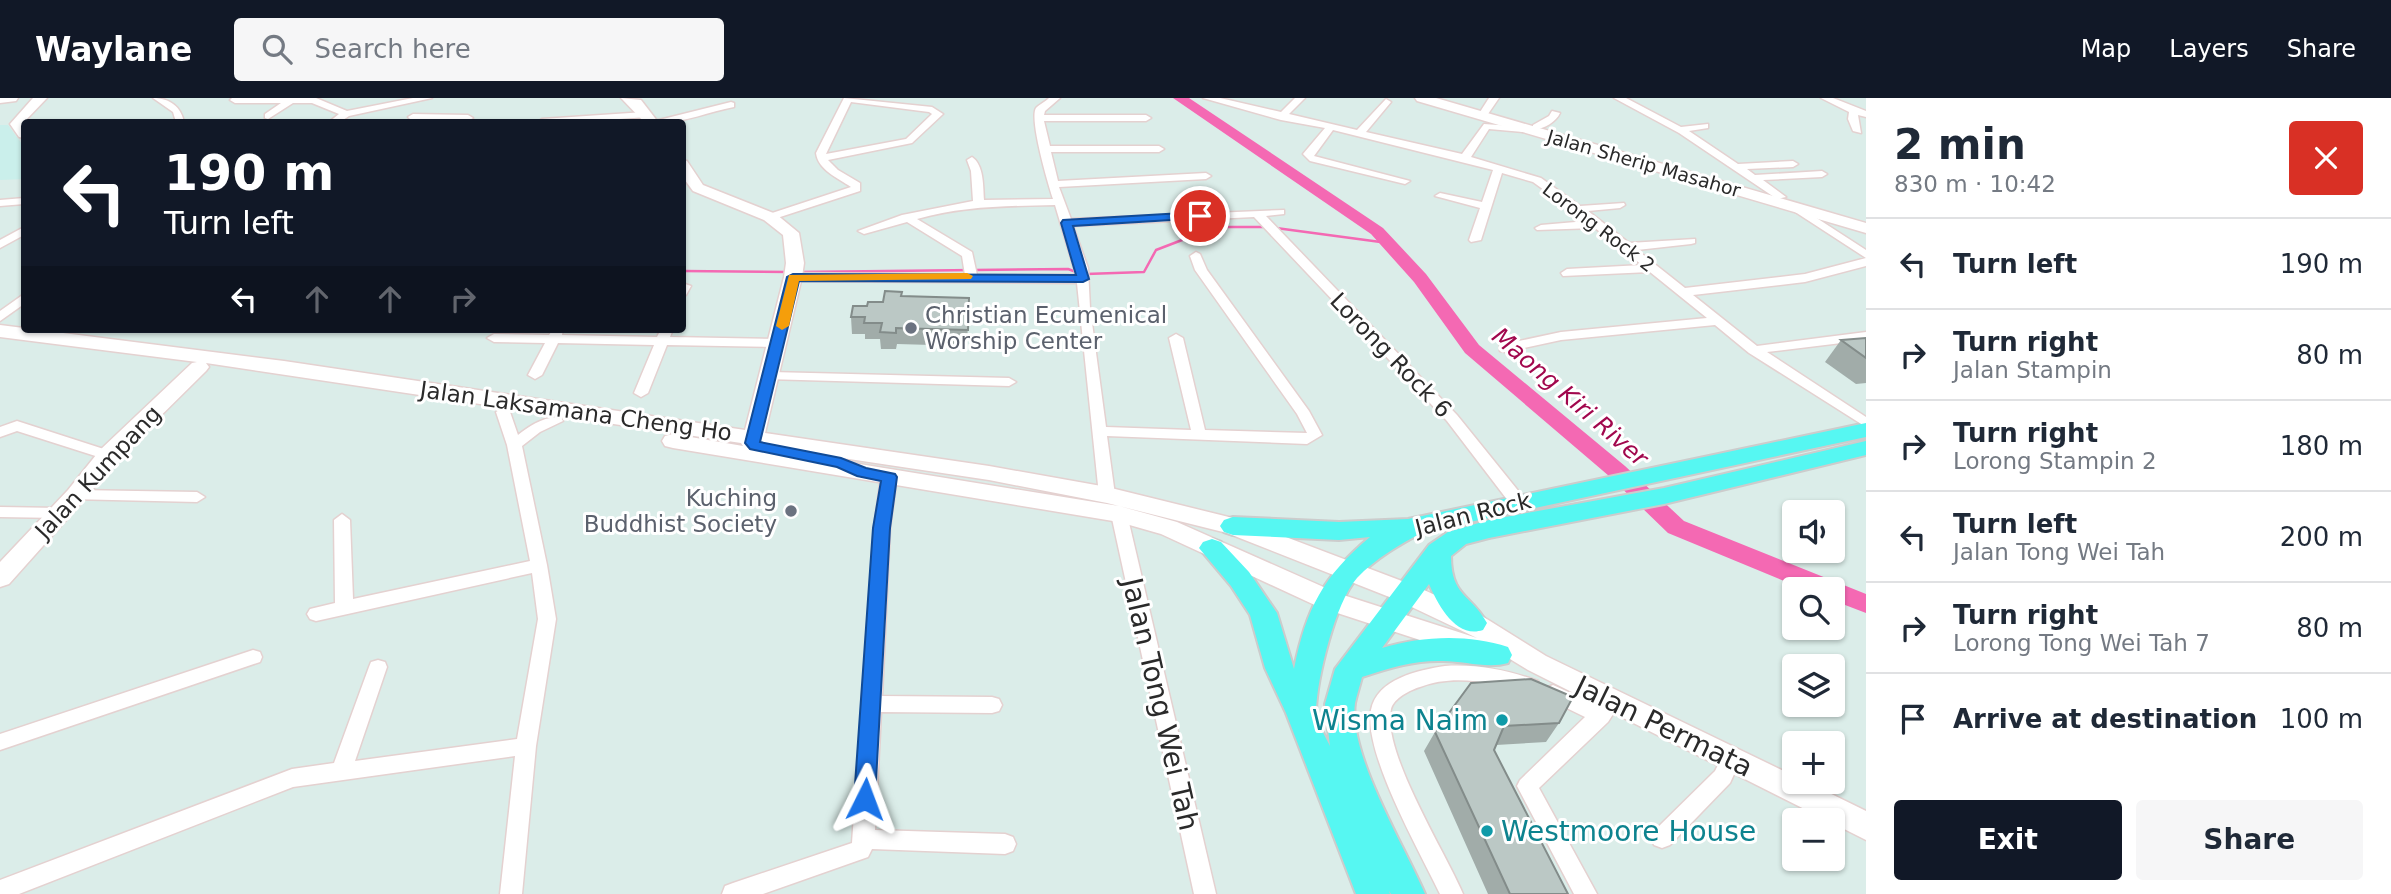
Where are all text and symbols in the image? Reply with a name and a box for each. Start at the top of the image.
search box [234,18,724,81]
text: Waylane [35,30,192,69]
icon: search [258,30,296,68]
text: Search here [314,34,471,64]
text: Map [2081,35,2131,63]
text: Layers [2169,35,2249,63]
text: Share [2287,35,2356,63]
text: 2 min [1894,120,2026,169]
button: close [2289,121,2363,195]
street label: Jalan Sherip Masahor [1544,125,1743,201]
text: 190 m [164,145,334,202]
icon: left [49,147,140,238]
text: 830 m · 10:42 [1894,171,2056,197]
street label: Lorong Rock 2 [1539,178,1659,276]
pin [1170,186,1230,246]
icon: arrive [1181,197,1219,235]
text: Turn left [164,204,294,242]
icon: left [1894,245,1932,283]
text: Turn left [1953,249,2077,279]
text: 190 m [2280,249,2363,279]
icon: left [225,280,263,318]
icon: ahead [298,280,336,318]
icon: ahead [371,280,409,318]
icon: right [444,280,482,318]
street label: Lorong Rock 6 [1325,287,1457,423]
place label: Christian Ecumenical Worship Center [925,302,1167,354]
marker: Christian Ecumenical Worship Center [903,320,919,336]
water label: Maong Kiri River [1487,322,1655,474]
text: Turn right [1953,327,2098,357]
icon: right [1894,336,1932,374]
text: 80 m [2296,340,2363,370]
text: Jalan Stampin [1953,357,2112,383]
street label: Jalan Laksamana Cheng Ho [416,376,734,446]
street label: Jalan Kumpang [28,400,166,545]
text: Turn right [1953,418,2098,448]
icon: right [1894,427,1932,465]
text: 180 m [2280,431,2363,461]
text: Lorong Stampin 2 [1953,448,2157,474]
place label: Kuching Buddhist Society [584,485,777,537]
street label: Jalan Rock [1411,487,1534,541]
map controls [1782,500,1845,871]
button: sound [1782,500,1845,563]
marker: Kuching Buddhist Society [783,503,799,519]
text: Turn left [1953,509,2077,539]
icon: left [1894,518,1932,556]
text: 200 m [2280,522,2363,552]
text: Jalan Tong Wei Tah [1953,539,2165,565]
street label: Jalan Tong Wei Tah [1115,573,1206,834]
button: search [1782,577,1845,640]
text: Turn right [1953,600,2098,630]
icon: right [1894,609,1932,647]
text: 80 m [2296,613,2363,643]
text: Lorong Tong Wei Tah 7 [1953,630,2210,656]
button: layers [1782,654,1845,717]
street label: Jalan Permata [1568,668,1758,784]
icon: arrive [1894,700,1932,738]
place label: Wisma Naim [1312,704,1488,737]
text: Arrive at destination [1953,704,2257,734]
text: 100 m [2280,704,2363,734]
marker: Wisma Naim [1494,712,1510,728]
button: + [1782,731,1845,794]
position arrow [828,762,902,836]
button: Exit [1894,800,2122,880]
button: Share [2136,800,2363,880]
button: − [1782,808,1845,871]
place label: Westmoore House [1501,815,1756,848]
marker: Westmoore House [1479,823,1495,839]

